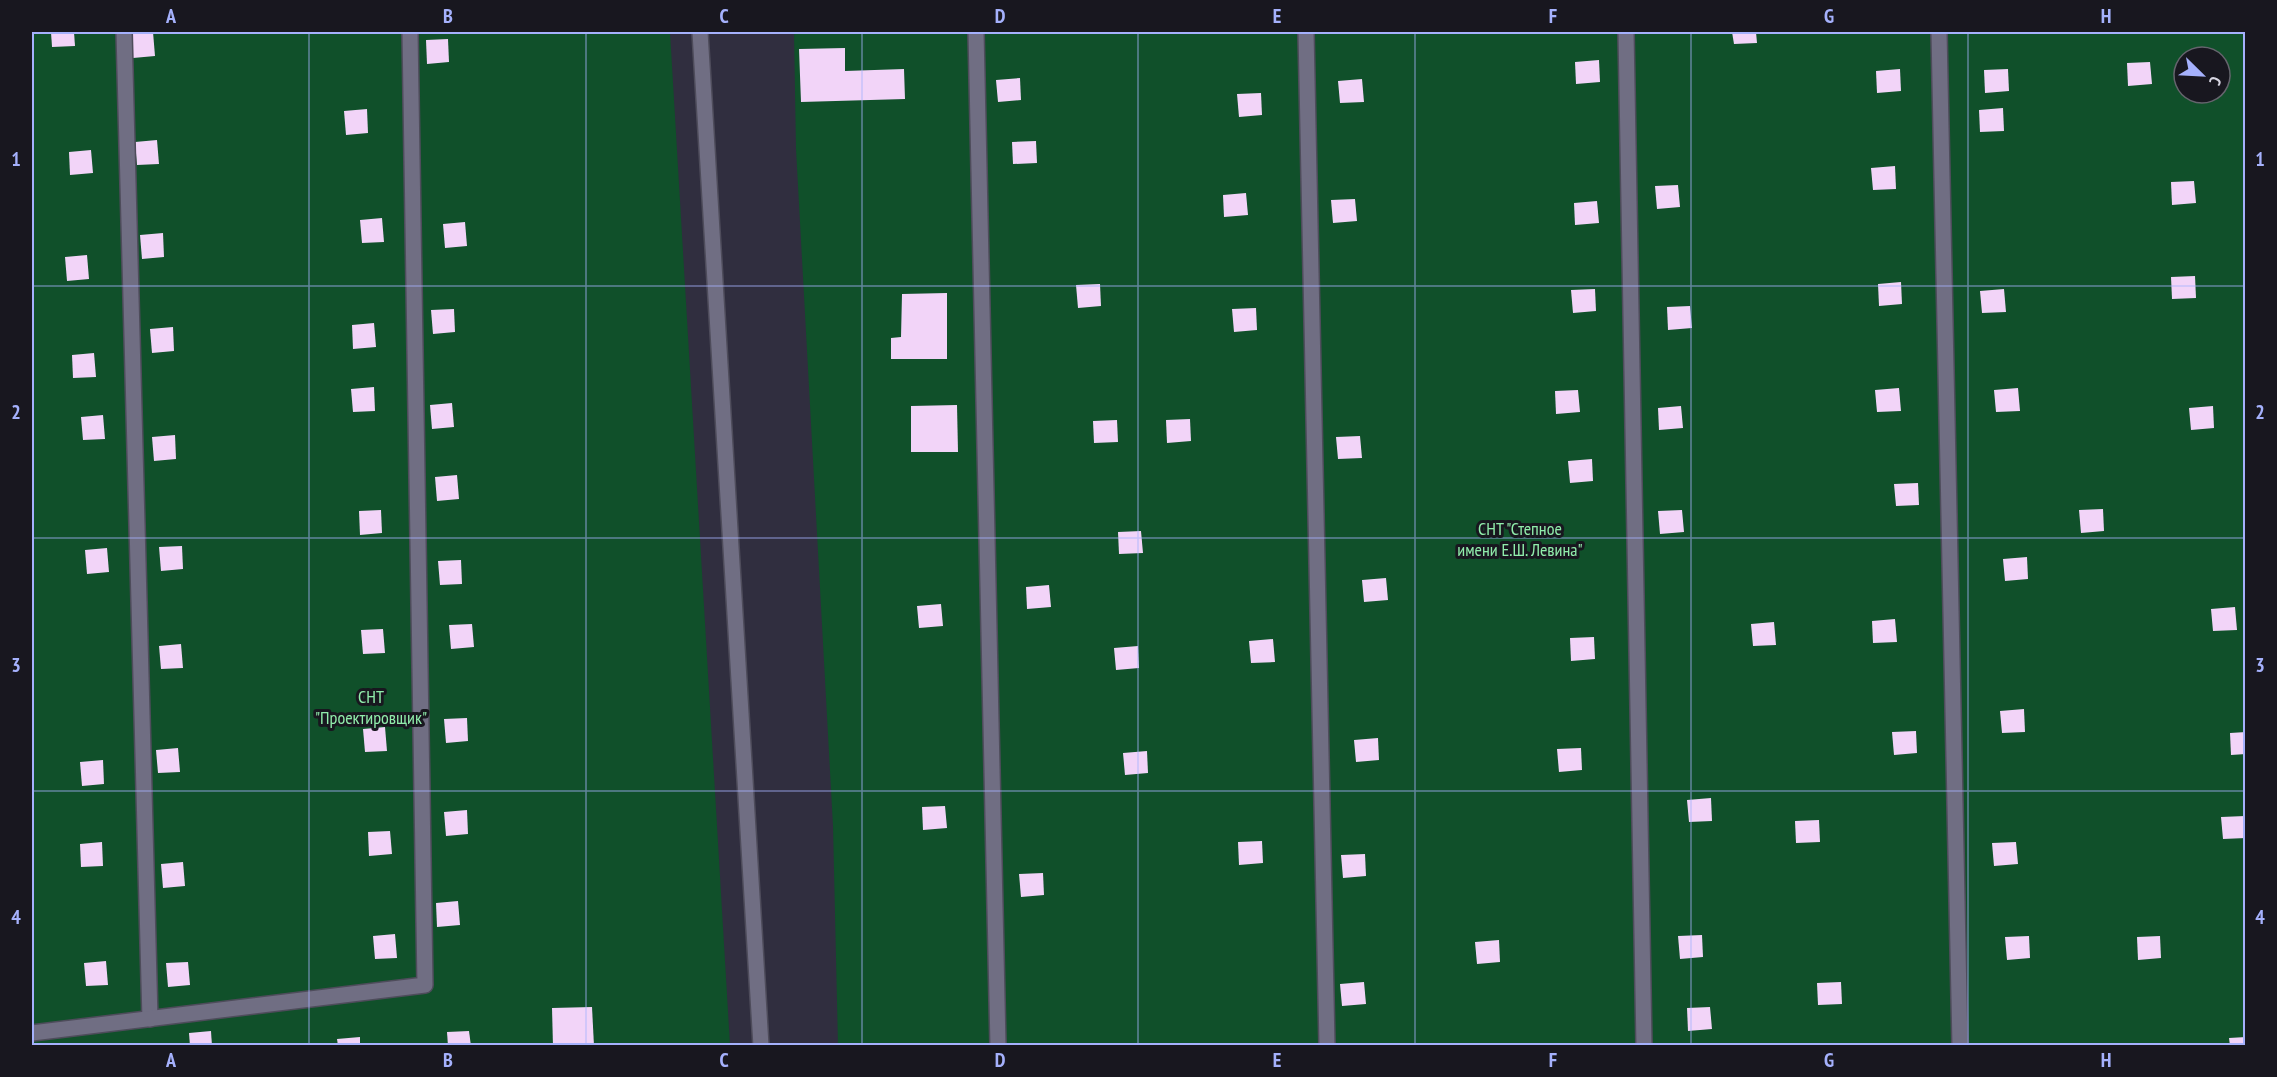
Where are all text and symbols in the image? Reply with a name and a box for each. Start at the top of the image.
text: A [165,3,177,29]
text: B [443,3,453,29]
text: C [719,3,729,29]
text: D [995,3,1006,29]
text: E [1273,3,1281,29]
text: F [1549,3,1557,29]
text: G [1824,3,1834,29]
text: H [2101,3,2111,29]
north arrow [2172,45,2232,105]
text: С [2205,74,2226,89]
text: 1 [11,146,21,172]
text: 1 [2255,146,2265,172]
text: 2 [11,399,21,425]
text: 2 [2255,399,2265,425]
park label: СНТ "Степное имени Е.Ш. Левина" [1457,517,1583,561]
text: 3 [11,652,21,678]
text: 3 [2255,652,2265,678]
park label: СНТ "Проектировщик" [315,685,427,729]
text: 4 [11,904,21,930]
text: 4 [2255,904,2265,930]
text: A [165,1047,177,1073]
text: B [443,1047,453,1073]
text: C [719,1047,729,1073]
text: D [995,1047,1006,1073]
text: E [1273,1047,1281,1073]
text: F [1549,1047,1557,1073]
text: G [1824,1047,1834,1073]
text: H [2101,1047,2111,1073]

